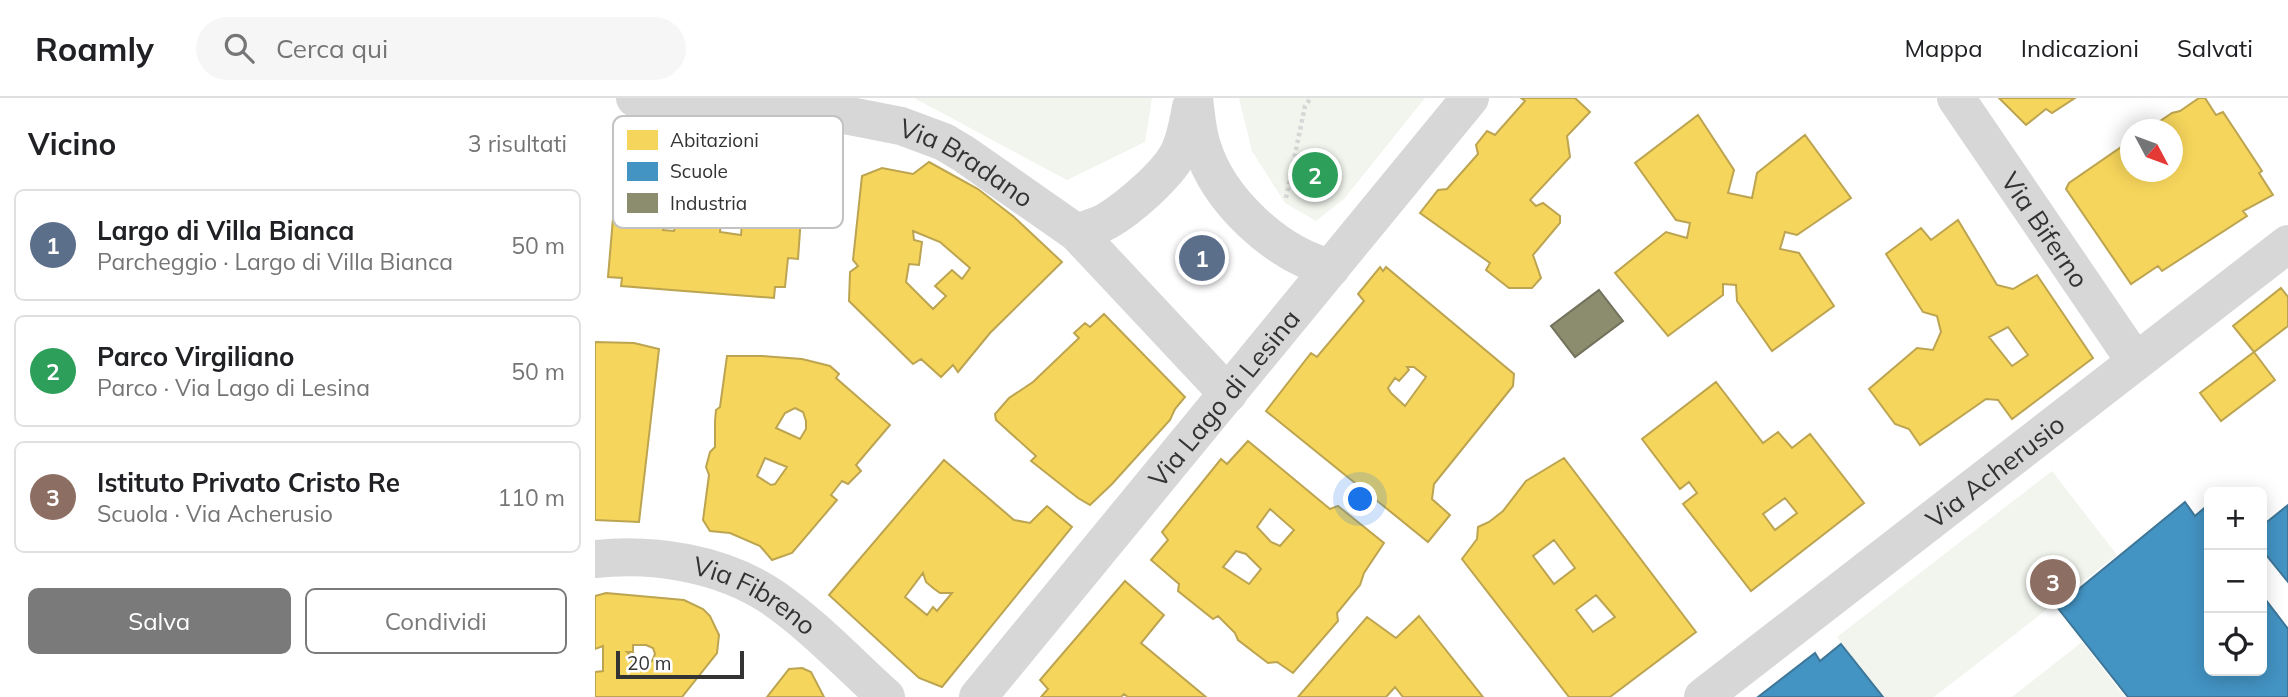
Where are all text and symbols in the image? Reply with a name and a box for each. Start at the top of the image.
search box [196,17,686,80]
text: Roamly [35,28,154,69]
icon: search [220,29,258,67]
text: Cerca qui [276,32,388,65]
text: Mappa [1904,33,1983,63]
text: Indicazioni [2021,33,2139,63]
text: Salvati [2177,33,2253,63]
street label: Via Bradano [895,110,1040,214]
legend [613,116,843,228]
north arrow [2120,119,2183,182]
text: Vicino [28,125,116,163]
text: Abitazioni [670,128,759,152]
text: 3 risultati [468,129,567,158]
pin: 2 [1292,149,1338,201]
text: Scuole [670,159,728,183]
street label: Via Biferno [1994,165,2096,294]
text: Industria [670,191,747,215]
text: Largo di Villa Bianca [97,214,354,247]
text: 1 [46,231,60,260]
text: 50 m [511,231,565,260]
pin: 1 [1179,232,1225,284]
text: Parcheggio · Largo di Villa Bianca [97,247,453,276]
street label: Via Lago di Lesina [1141,302,1306,494]
text: Parco Virgiliano [97,340,294,373]
text: 2 [46,357,60,386]
text: 50 m [511,357,565,386]
text: Parco · Via Lago di Lesina [97,373,370,402]
street label: Via Acherusio [1919,407,2071,535]
text: Istituto Privato Cristo Re [97,466,400,499]
your location [1343,482,1377,516]
text: 3 [46,483,60,512]
text: 110 m [497,483,565,512]
map controls [2204,487,2267,676]
button: + [2204,487,2267,550]
text: Scuola · Via Acherusio [97,499,333,528]
street label: Via Fibreno [690,548,823,642]
button: − [2204,550,2267,613]
pin: 3 [2030,556,2076,608]
button: Salva [28,588,291,654]
button: Condividi [305,588,567,654]
button: locate [2204,613,2267,676]
scale bar [616,648,744,680]
text: 20 m [627,651,671,675]

